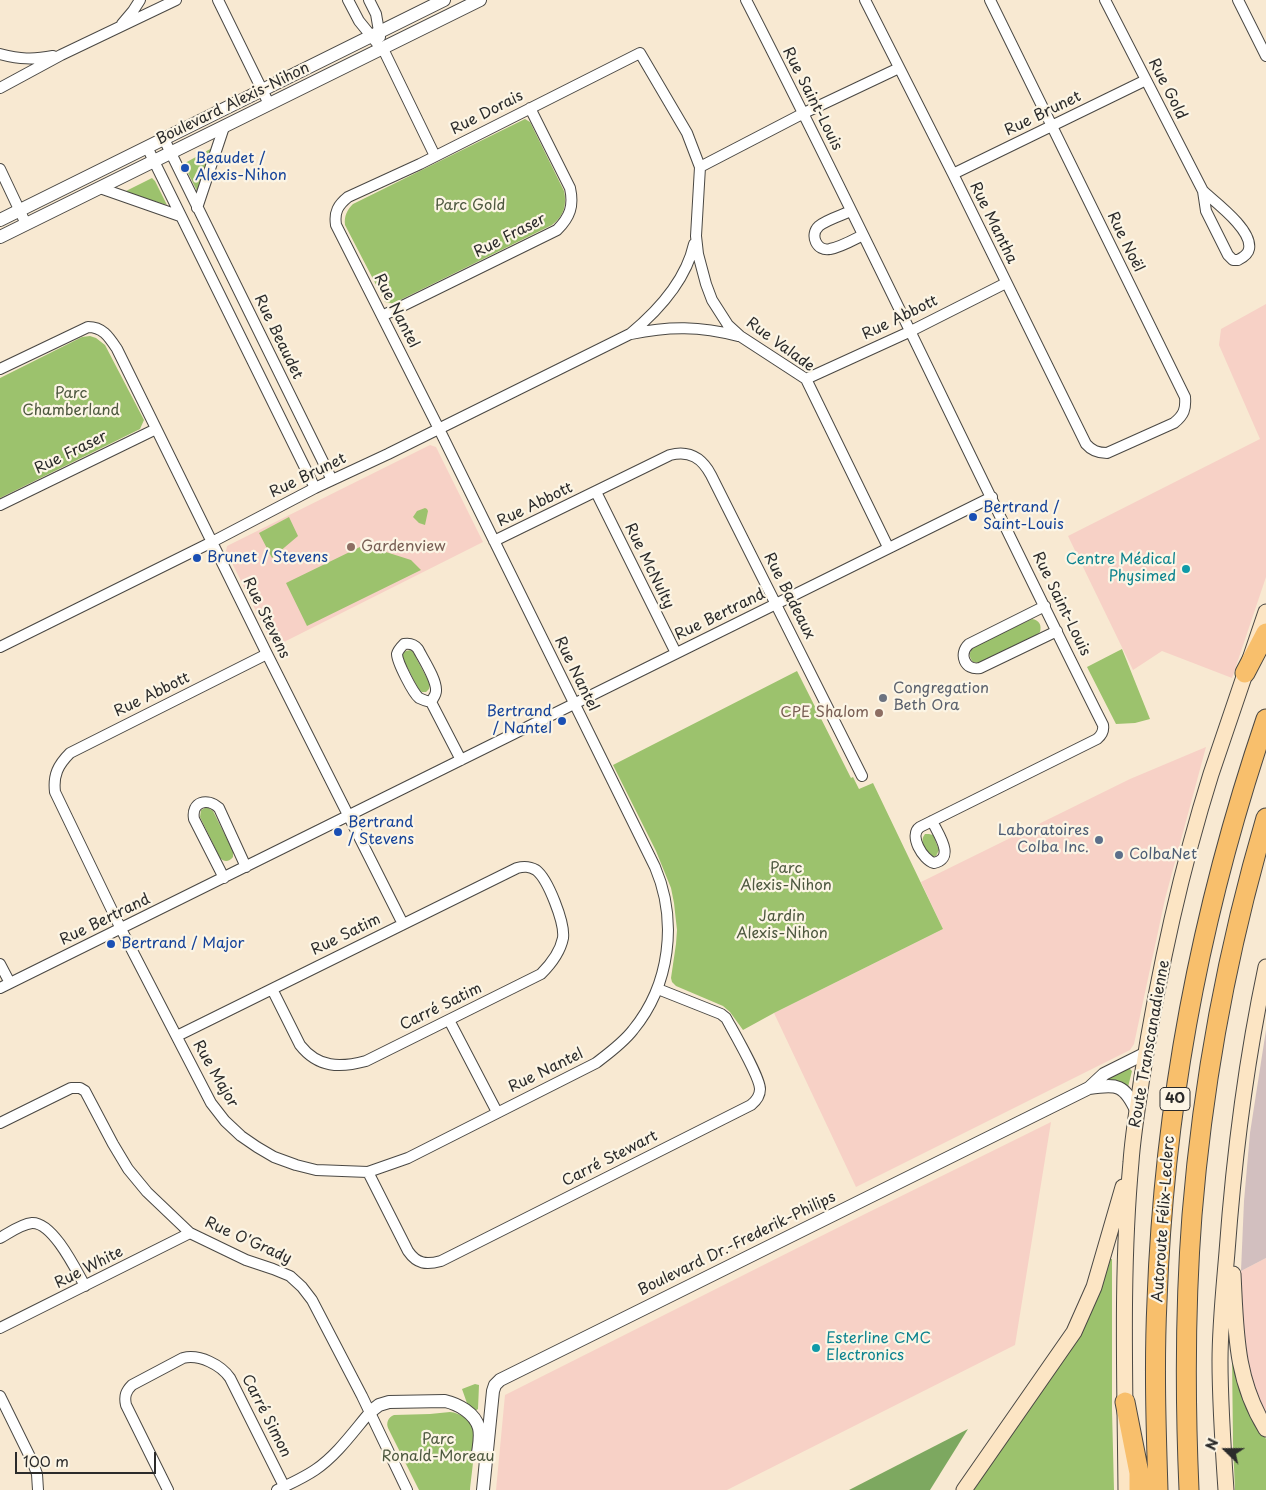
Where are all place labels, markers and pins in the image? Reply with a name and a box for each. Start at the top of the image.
place label: Beaudet / Alexis-Nihon [195,150,287,185]
marker: Beaudet / Alexis-Nihon [179,162,191,174]
place label: Bertrand / Saint-Louis [983,499,1064,534]
marker: Bertrand / Saint-Louis [967,511,979,523]
place label: Gardenview [361,538,446,556]
marker: Gardenview [345,541,357,553]
place label: Brunet / Stevens [207,549,328,567]
place label: Centre Médical Physimed [1066,551,1176,586]
marker: Brunet / Stevens [191,552,203,564]
marker: Centre Médical Physimed [1180,563,1192,575]
place label: Congregation Beth Ora [893,680,989,715]
marker: Congregation Beth Ora [877,692,889,704]
place label: Bertrand / Nantel [487,703,552,738]
place label: CPE Shalom [780,704,869,722]
marker: CPE Shalom [873,707,885,719]
marker: Bertrand / Nantel [556,715,568,727]
place label: Bertrand / Stevens [348,814,414,849]
place label: Laboratoires Colba Inc. [998,822,1089,857]
marker: Bertrand / Stevens [332,826,344,838]
marker: Laboratoires Colba Inc. [1093,834,1105,846]
place label: ColbaNet [1129,846,1197,864]
marker: ColbaNet [1113,849,1125,861]
place label: Bertrand / Major [121,935,245,953]
marker: Bertrand / Major [105,938,117,950]
place label: Esterline CMC Electronics [826,1330,931,1365]
marker: Esterline CMC Electronics [810,1342,822,1354]

